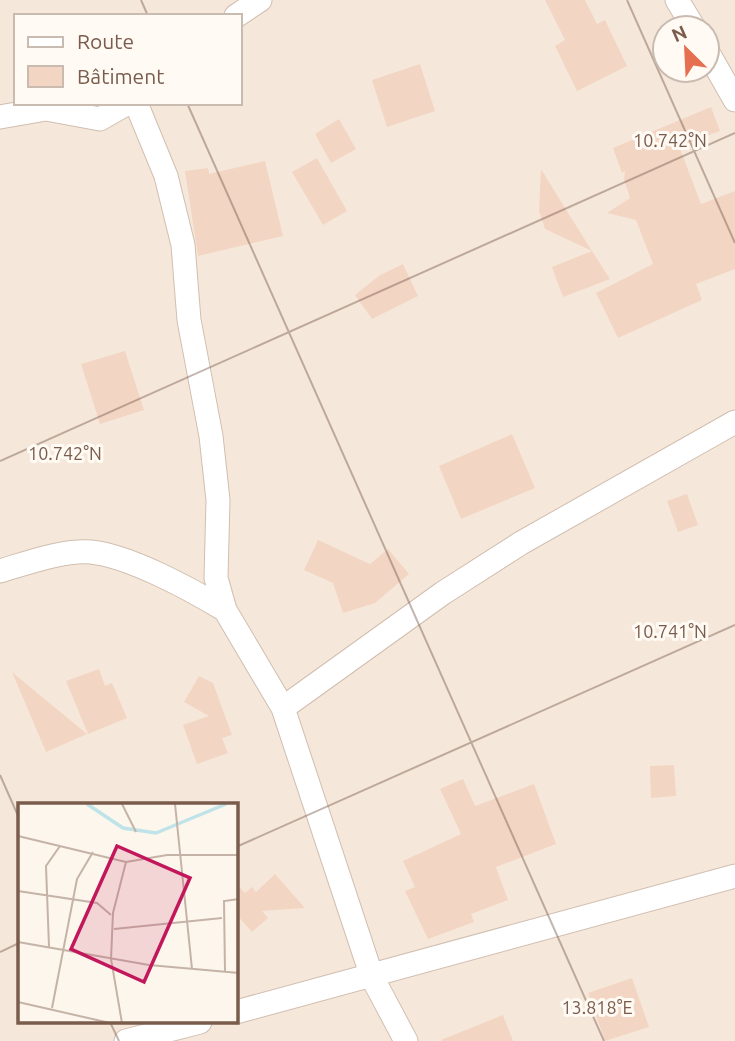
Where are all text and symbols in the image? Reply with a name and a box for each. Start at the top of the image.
legend [14,14,242,105]
north arrow [651,14,721,84]
text: N [668,21,690,46]
text: Route [77,29,134,53]
text: Bâtiment [77,64,164,88]
text: 10.742°N [633,130,707,150]
text: 10.742°N [28,443,102,463]
text: 10.741°N [633,621,707,641]
inset map [18,803,238,1024]
text: 13.818°E [561,997,633,1017]

